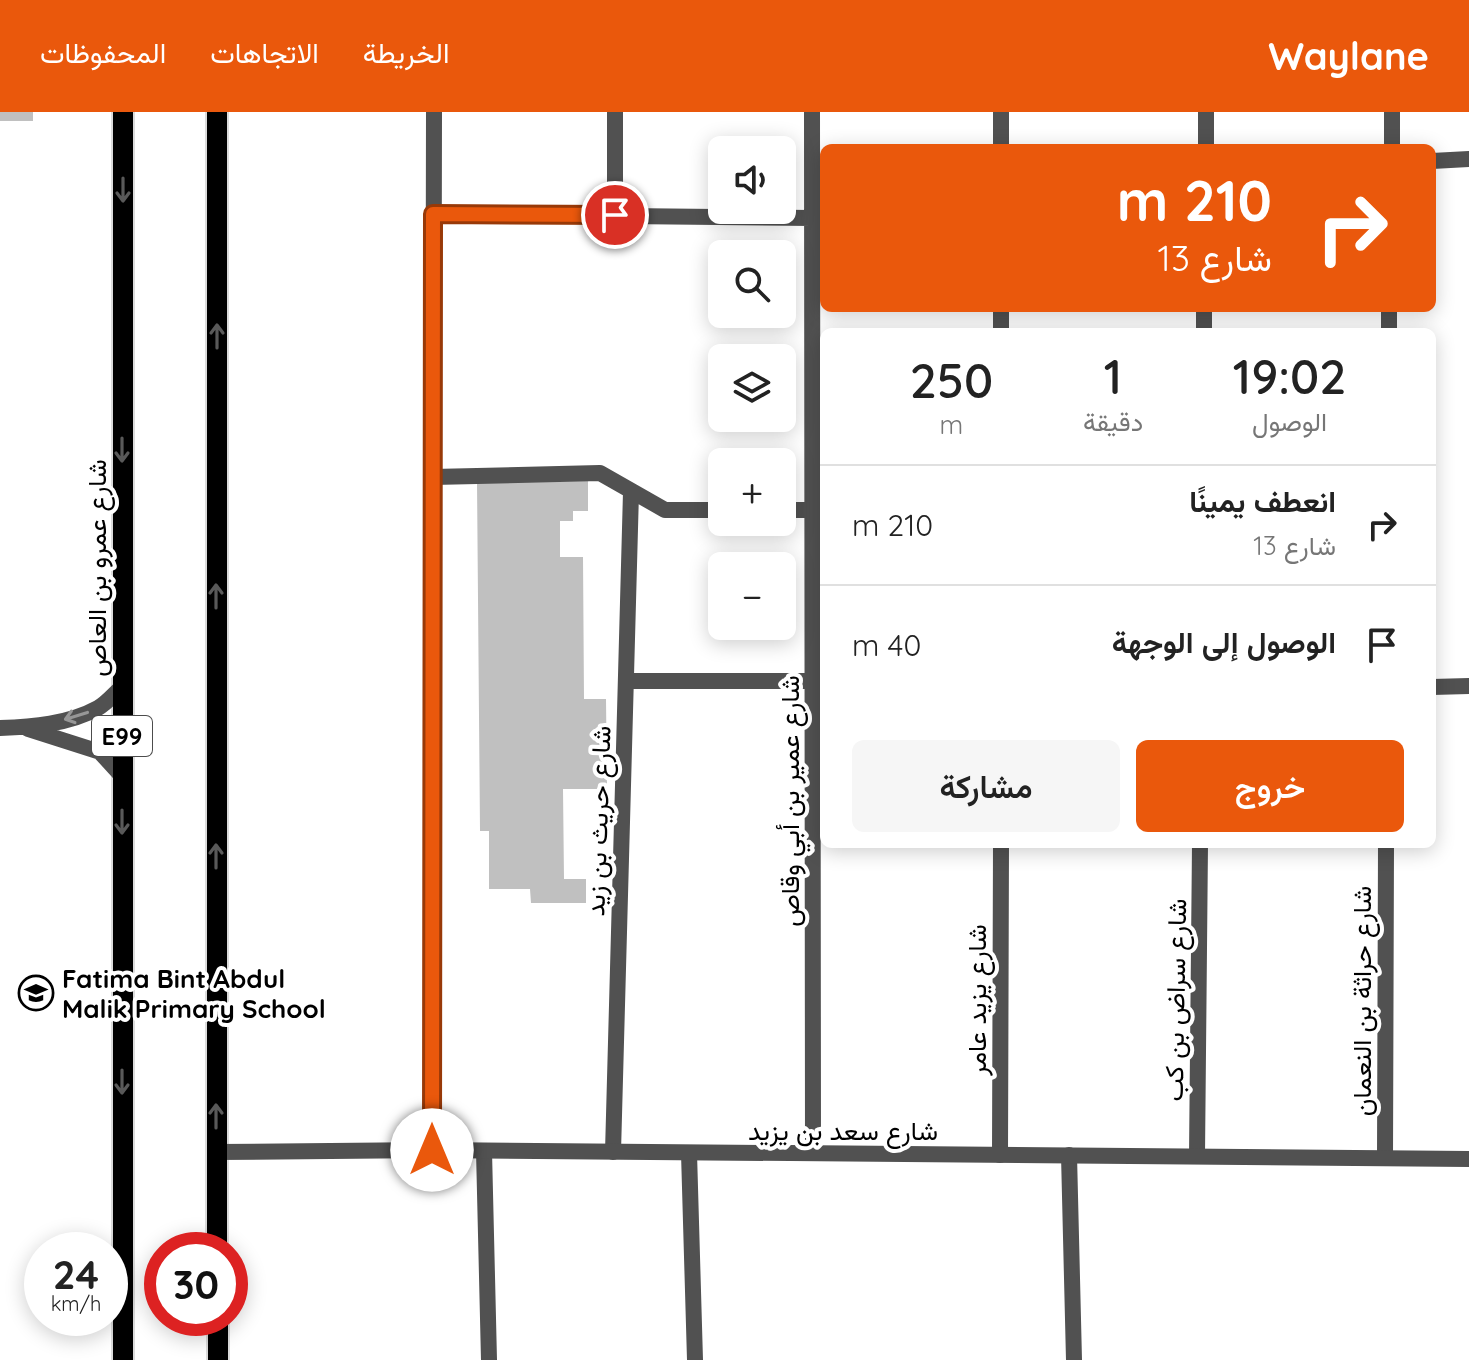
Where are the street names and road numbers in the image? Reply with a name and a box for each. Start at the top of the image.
street label: شارع عمرو بن العاص [80,459,115,677]
street label: شارع عمير بن أبي وقاص [773,675,811,927]
road number: E99 [92,716,152,756]
street label: شارع حريث بن زيد [578,725,620,917]
street label: شارع حراثة بن النعمان [1345,886,1380,1116]
street label: شارع سراض بن كب [1157,898,1195,1102]
street label: شارع يزيد عامر [960,924,995,1077]
street label: شارع سعد بن يزيد [748,1114,938,1149]

